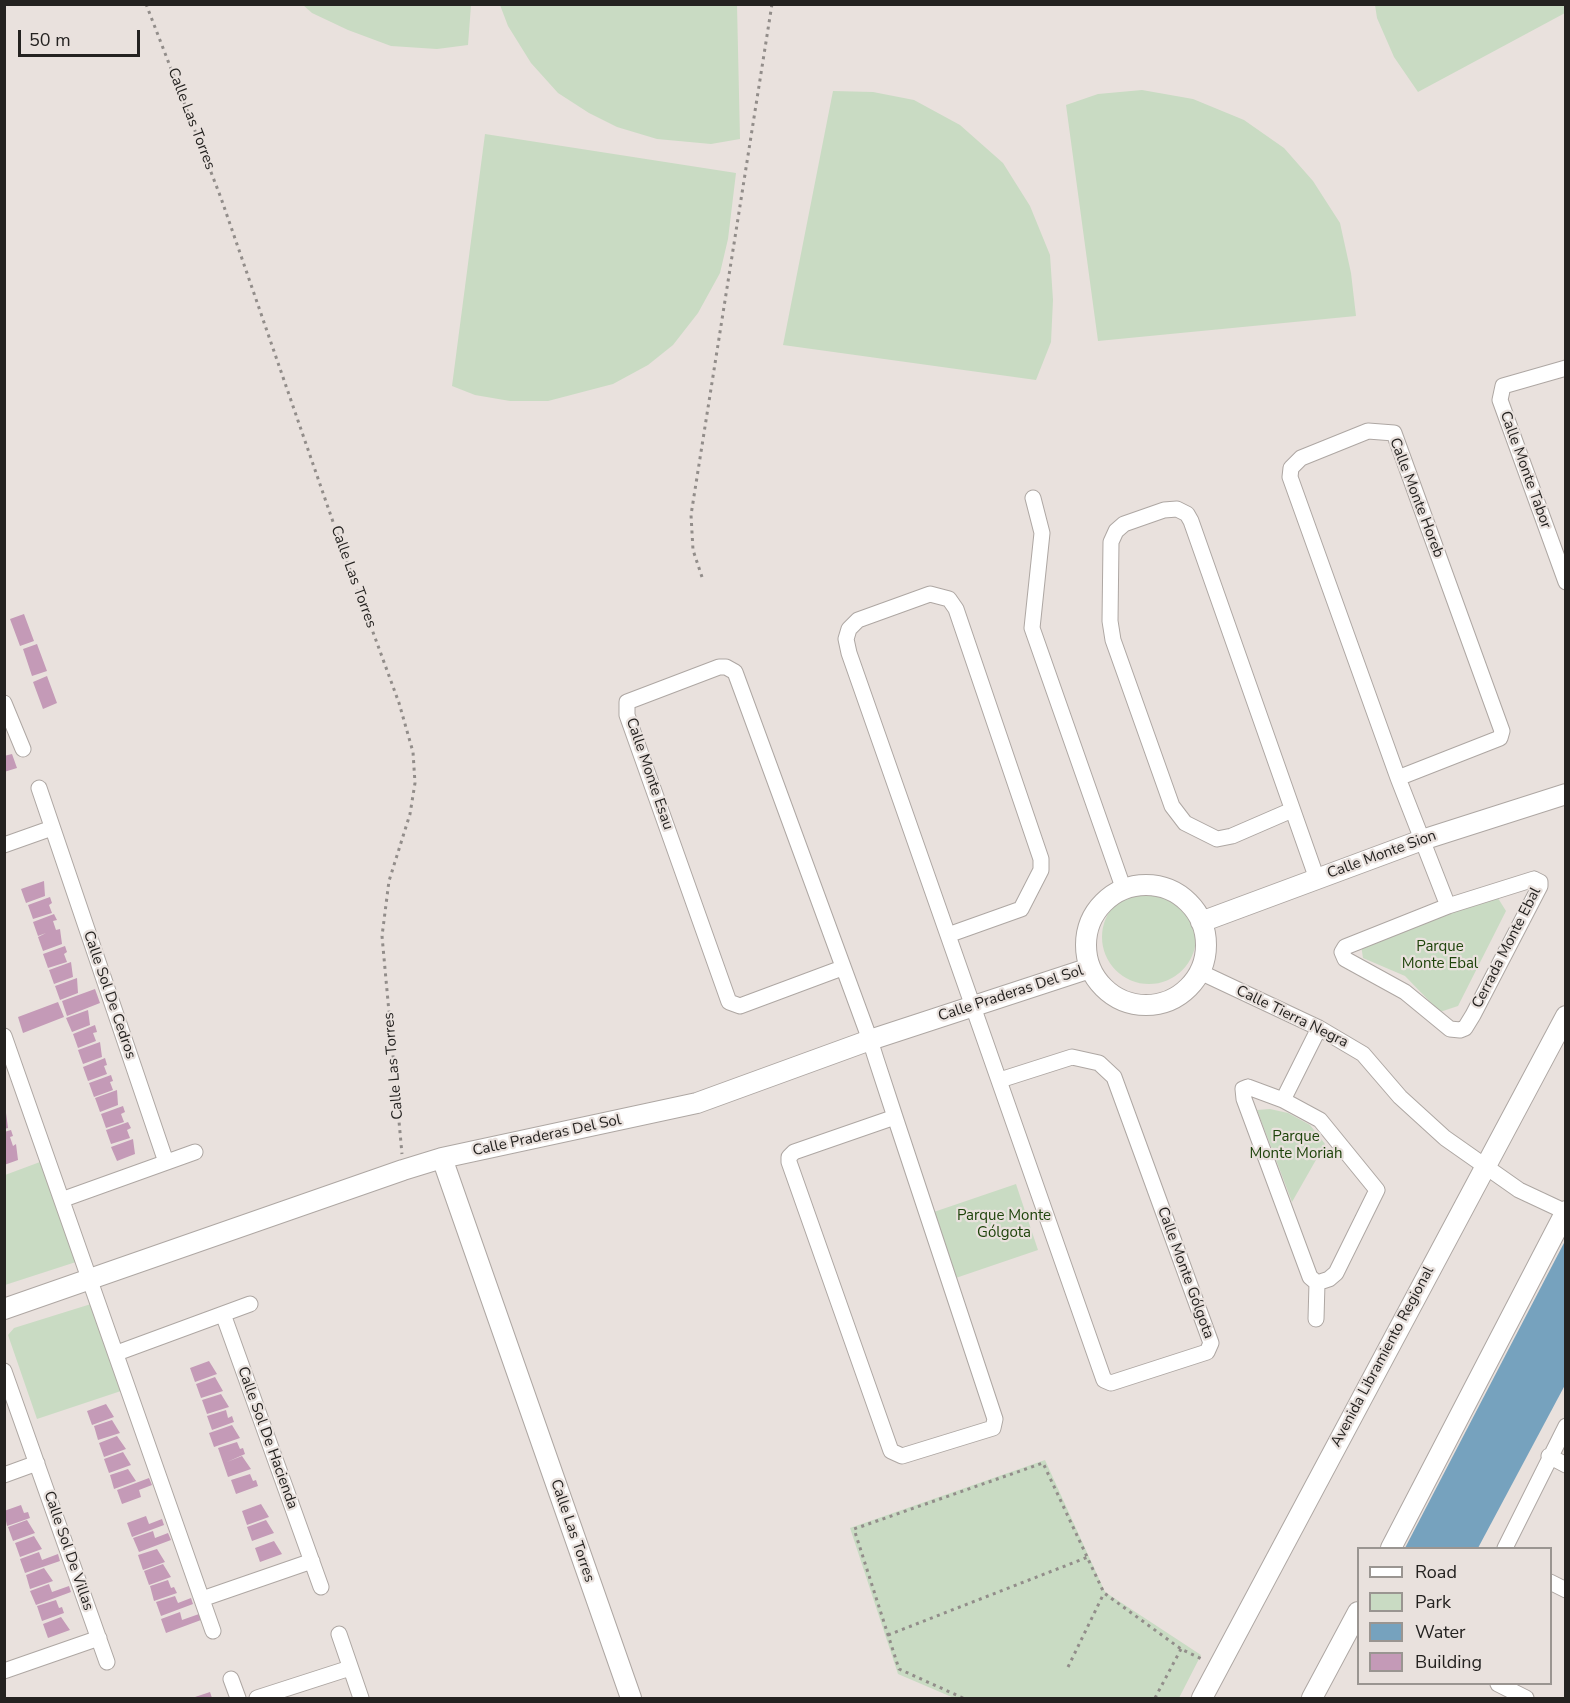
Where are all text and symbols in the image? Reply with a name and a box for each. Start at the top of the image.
scale bar [21,18,142,56]
text: 50 m [29,28,71,52]
street label: Calle Las Torres [163,66,219,172]
street label: Calle Monte Tabor [1495,409,1555,531]
street label: Calle Monte Horeb [1385,436,1447,560]
street label: Calle Las Torres [326,523,380,631]
street label: Calle Monte Esau [621,716,677,832]
street label: Calle Monte Sion [1325,827,1439,883]
street label: Cerrada Monte Ebal [1469,885,1545,1011]
street label: Calle Sol De Cedros [79,929,139,1061]
park label: Parque Monte Ebal [1402,938,1478,973]
street label: Calle Praderas Del Sol [936,962,1086,1026]
street label: Calle Tierra Negra [1233,982,1351,1052]
street label: Calle Las Torres [380,1012,408,1120]
street label: Calle Praderas Del Sol [471,1111,623,1161]
park label: Parque Monte Moriah [1249,1128,1343,1163]
street label: Calle Monte Gólgota [1153,1205,1217,1341]
park label: Parque Monte Gólgota [957,1207,1051,1242]
street label: Avenida Libramiento Regional [1328,1264,1438,1450]
street label: Calle Sol De Hacienda [233,1364,301,1512]
street label: Calle Las Torres [546,1477,598,1585]
street label: Calle Sol De Villas [39,1489,97,1613]
legend [1357,1547,1552,1685]
text: Road [1415,1560,1457,1584]
text: Park [1415,1590,1451,1614]
text: Water [1415,1620,1466,1644]
text: Building [1415,1650,1482,1674]

